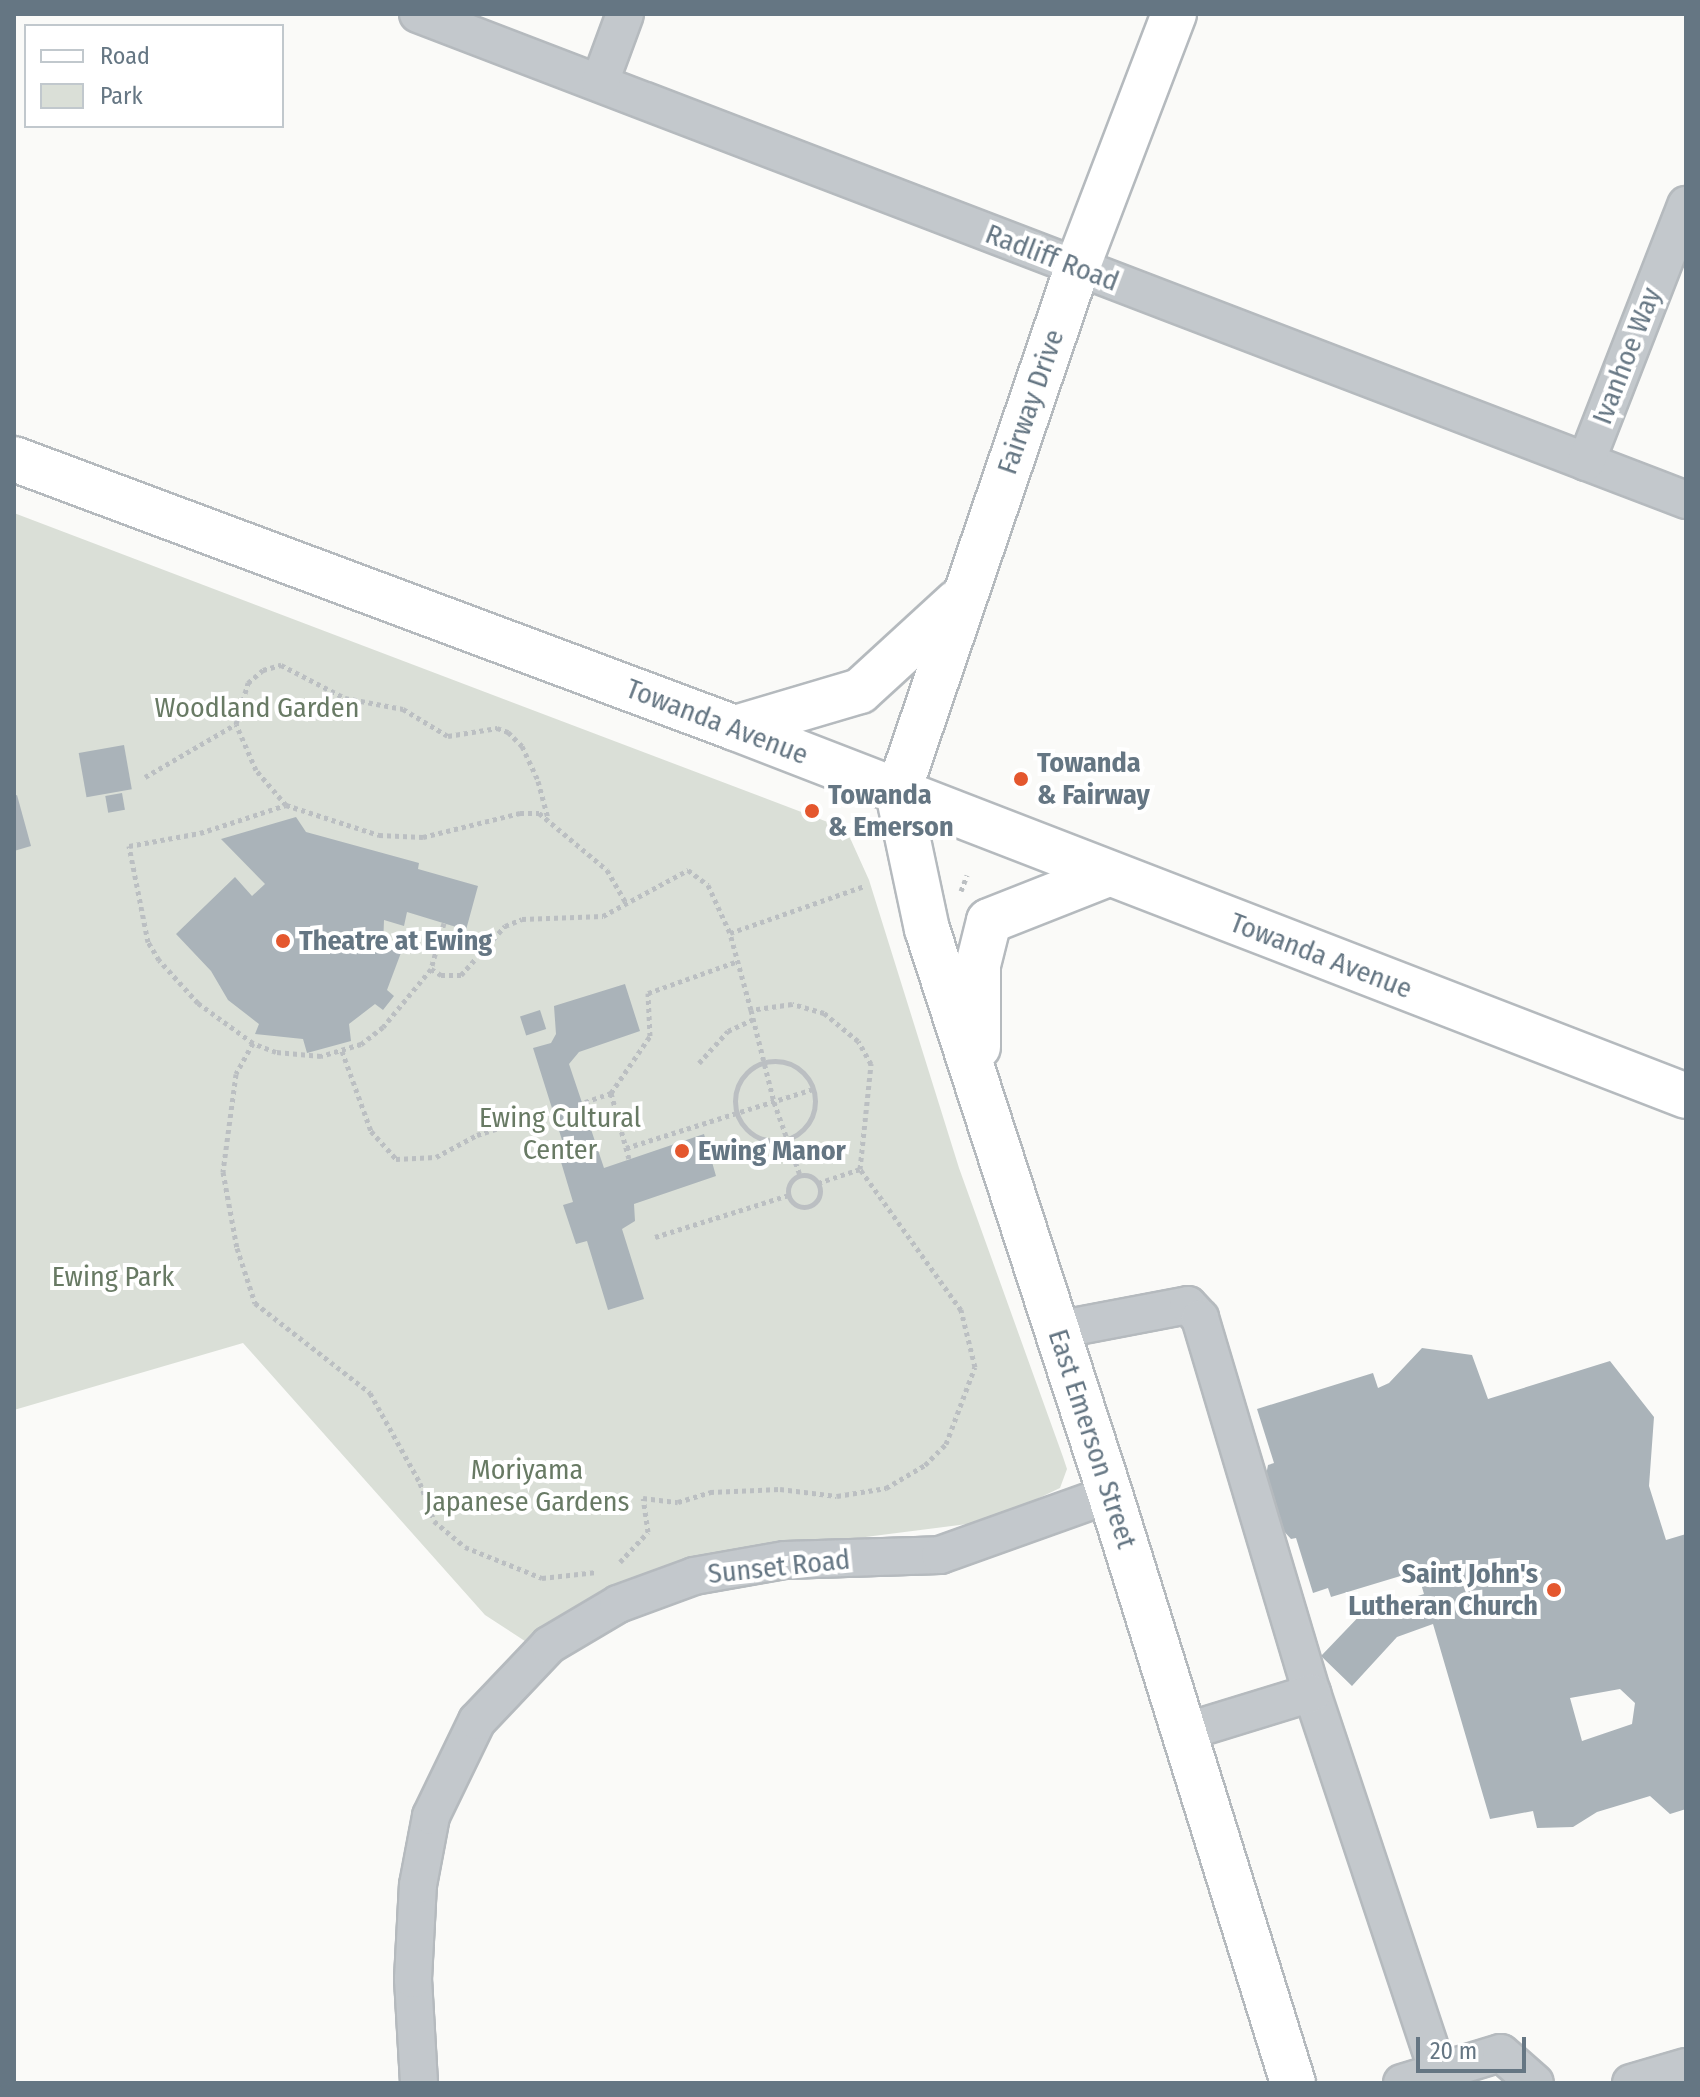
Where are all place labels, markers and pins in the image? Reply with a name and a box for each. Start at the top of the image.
place label: Towanda & Fairway [1037,746,1150,812]
marker: Towanda & Fairway [1012,770,1030,788]
place label: Towanda & Emerson [828,778,954,844]
marker: Towanda & Emerson [803,802,821,820]
place label: Theatre at Ewing [299,924,492,958]
marker: Theatre at Ewing [274,932,292,950]
place label: Ewing Manor [698,1134,846,1168]
marker: Ewing Manor [673,1142,691,1160]
place label: Saint John's Lutheran Church [1348,1557,1538,1623]
marker: Saint John's Lutheran Church [1545,1581,1563,1599]

